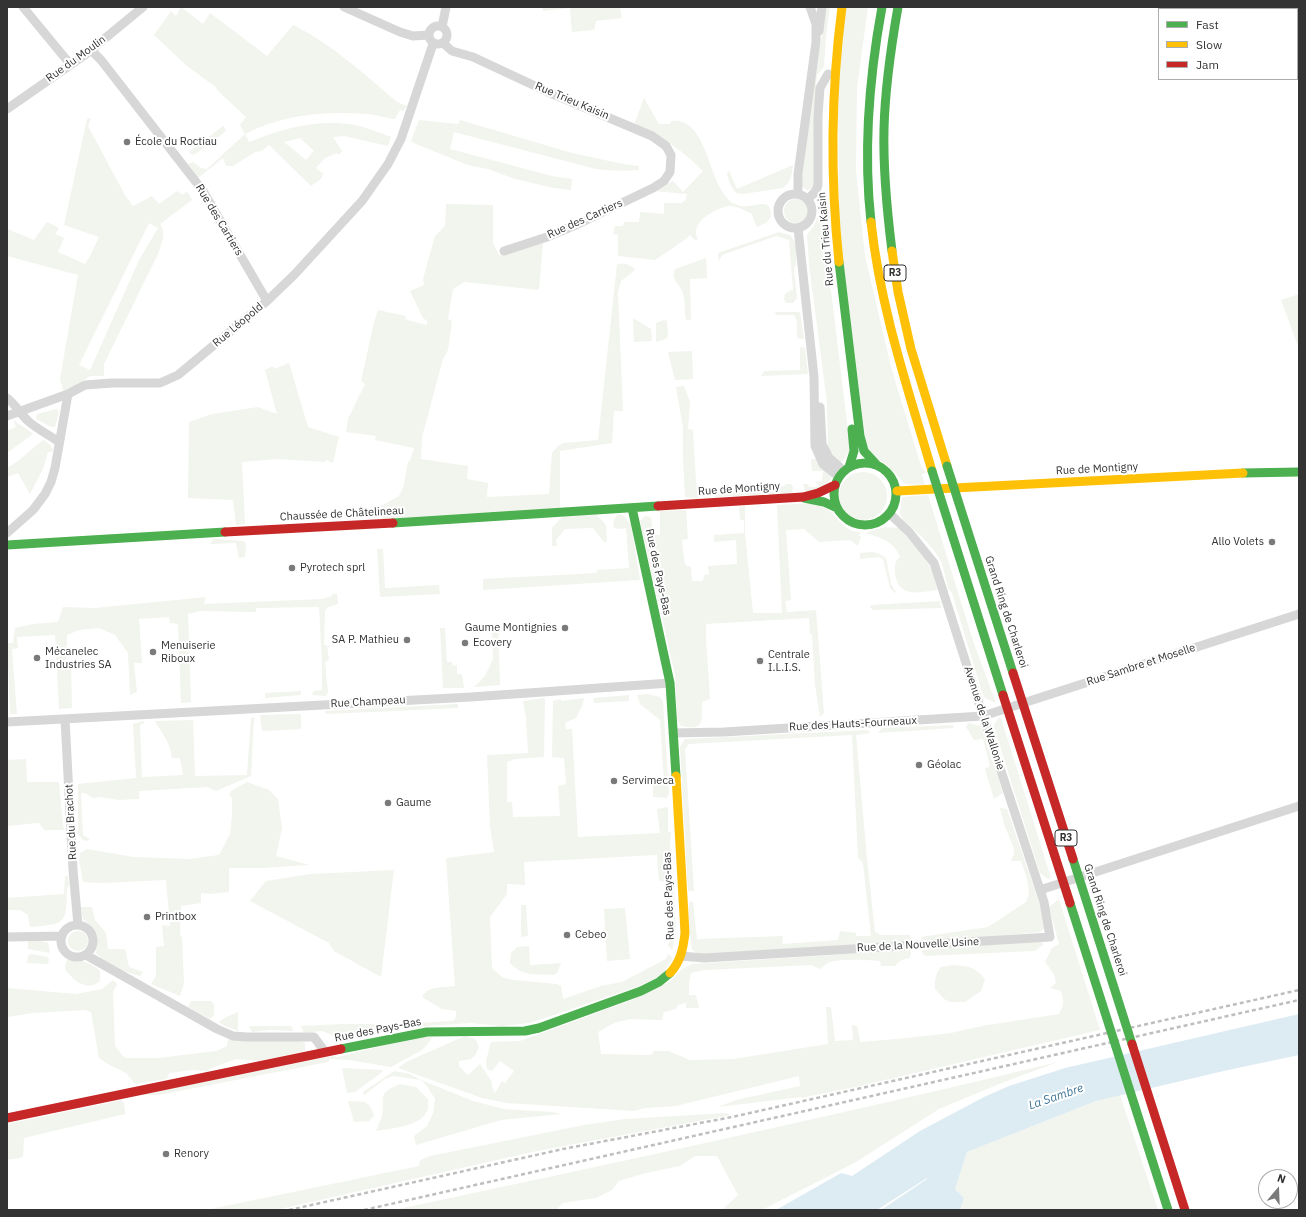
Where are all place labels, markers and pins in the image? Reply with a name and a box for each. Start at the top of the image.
place label: École du Roctiau [135,135,217,149]
marker: École du Roctiau [122,137,132,147]
place label: Allo Volets [1211,535,1264,549]
marker: Allo Volets [1267,537,1277,547]
place label: Pyrotech sprl [300,561,365,575]
marker: Pyrotech sprl [287,563,297,573]
place label: Gaume Montignies [465,621,557,635]
marker: Gaume Montignies [560,623,570,633]
place label: SA P. Mathieu [332,633,399,647]
marker: SA P. Mathieu [402,635,412,645]
place label: Ecovery [473,636,512,650]
marker: Ecovery [460,638,470,648]
place label: Menuiserie Riboux [161,639,215,665]
place label: Mécanelec Industries SA [45,645,112,671]
marker: Menuiserie Riboux [148,647,158,657]
place label: Centrale I.L.I.S. [768,648,810,674]
marker: Mécanelec Industries SA [32,653,42,663]
marker: Centrale I.L.I.S. [755,656,765,666]
place label: Géolac [927,758,961,772]
marker: Géolac [914,760,924,770]
place label: Servimeca [622,774,674,788]
marker: Servimeca [609,776,619,786]
place label: Gaume [396,796,431,810]
marker: Gaume [383,798,393,808]
place label: Printbox [155,910,196,924]
marker: Printbox [142,912,152,922]
place label: Cebeo [575,928,606,942]
marker: Cebeo [562,930,572,940]
place label: Renory [174,1147,209,1161]
marker: Renory [161,1149,171,1159]

